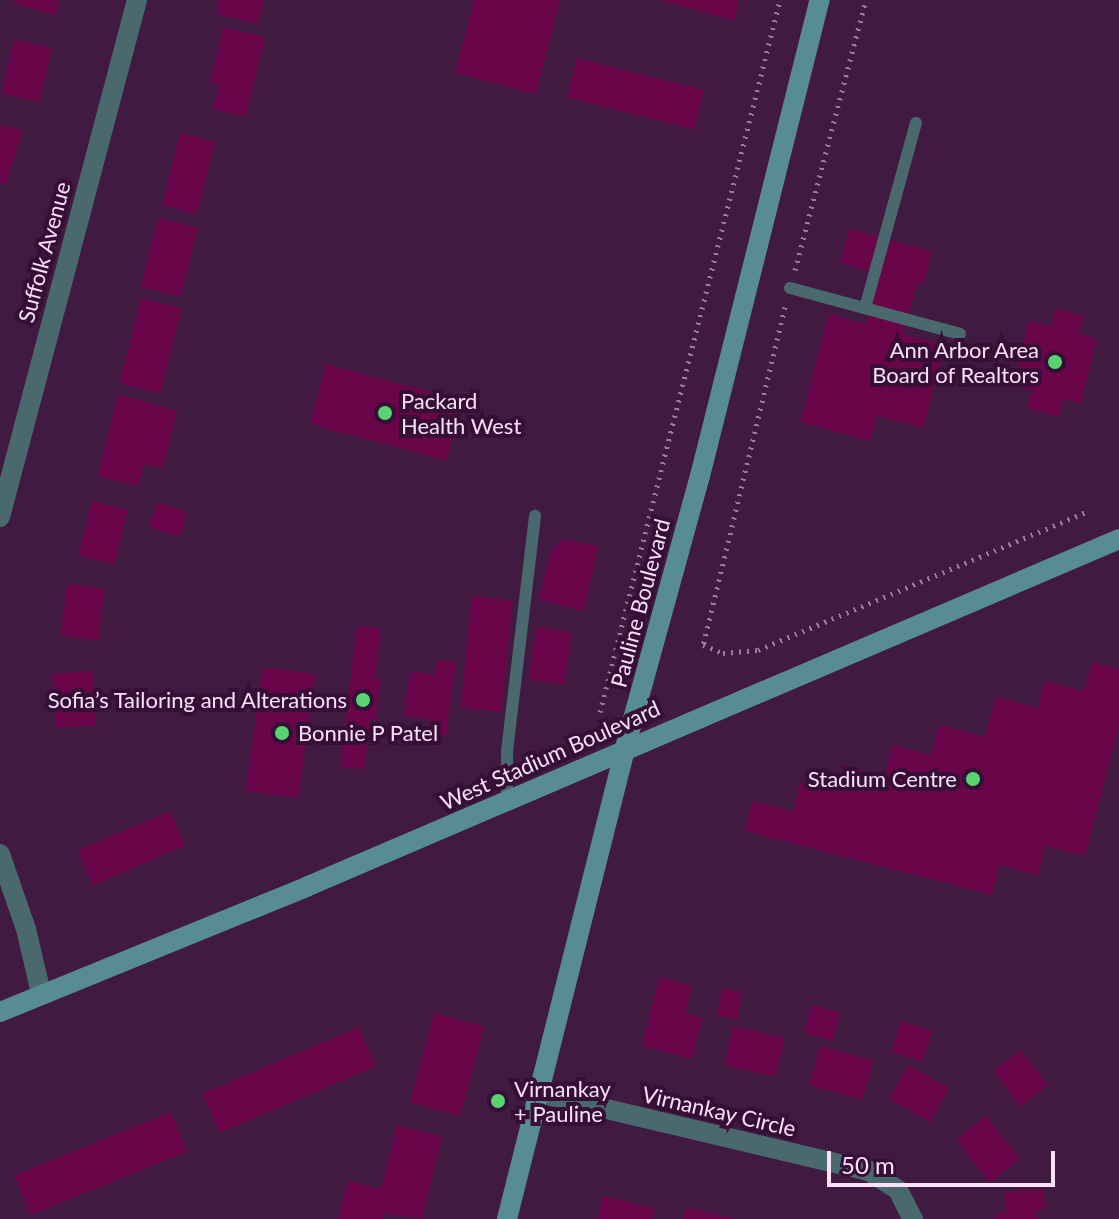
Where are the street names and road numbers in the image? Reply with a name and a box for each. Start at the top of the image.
street label: Suffolk Avenue [12,178,76,326]
street label: Pauline Boulevard [605,516,675,690]
street label: West Stadium Boulevard [436,695,664,815]
street label: Virnankay Circle [639,1080,799,1142]

